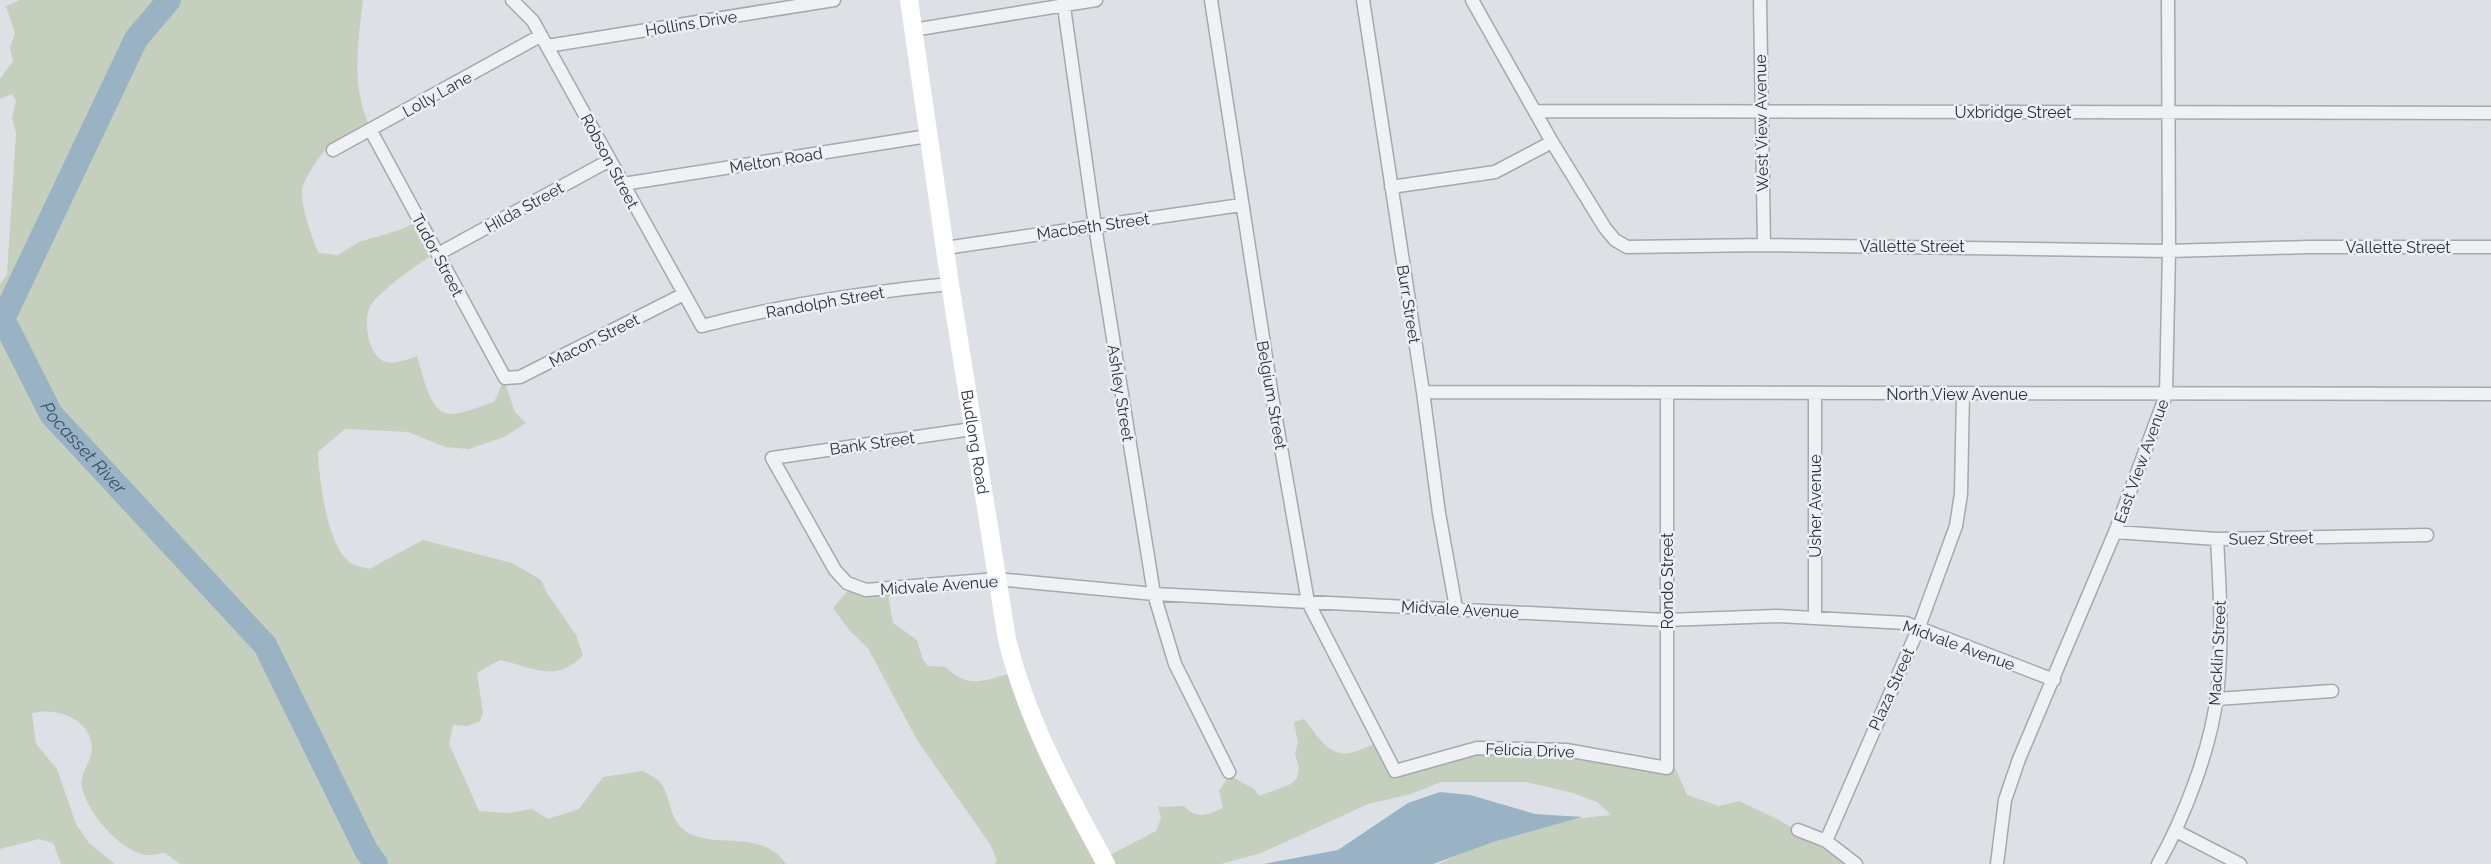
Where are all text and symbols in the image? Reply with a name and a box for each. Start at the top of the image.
street label: Hollins Drive [644,7,738,40]
street label: West View Avenue [1751,54,1772,192]
street label: Lolly Lane [399,68,475,121]
street label: Uxbridge Street [1955,103,2072,122]
street label: Robson Street [577,111,643,212]
street label: Melton Road [728,144,824,177]
street label: Hilda Street [482,178,567,237]
street label: Macbeth Street [1035,209,1151,244]
street label: Tudor Street [408,211,468,300]
street label: Vallette Street [1859,237,1965,256]
street label: Vallette Street [2345,238,2451,257]
street label: Burr Street [1393,263,1424,345]
street label: Randolph Street [764,283,886,322]
street label: Macon Street [546,309,643,371]
street label: Belgium Street [1253,339,1291,452]
street label: Ashley Street [1103,343,1138,444]
street label: North View Avenue [1886,385,2028,404]
street label: Budlong Road [957,388,993,496]
street label: East View Avenue [2110,396,2173,526]
water label: Pocasset River [37,398,131,499]
street label: Bank Street [828,428,916,459]
street label: Usher Avenue [1806,454,1825,558]
street label: Suez Street [2228,528,2314,549]
street label: Rondo Street [1658,532,1677,629]
street label: Midvale Avenue [880,572,999,599]
street label: Midvale Avenue [1401,597,1519,622]
street label: Macklin Street [2205,599,2230,706]
street label: Midvale Avenue [1900,616,2018,675]
street label: Plaza Street [1865,645,1918,733]
street label: Felicia Drive [1485,739,1575,762]

